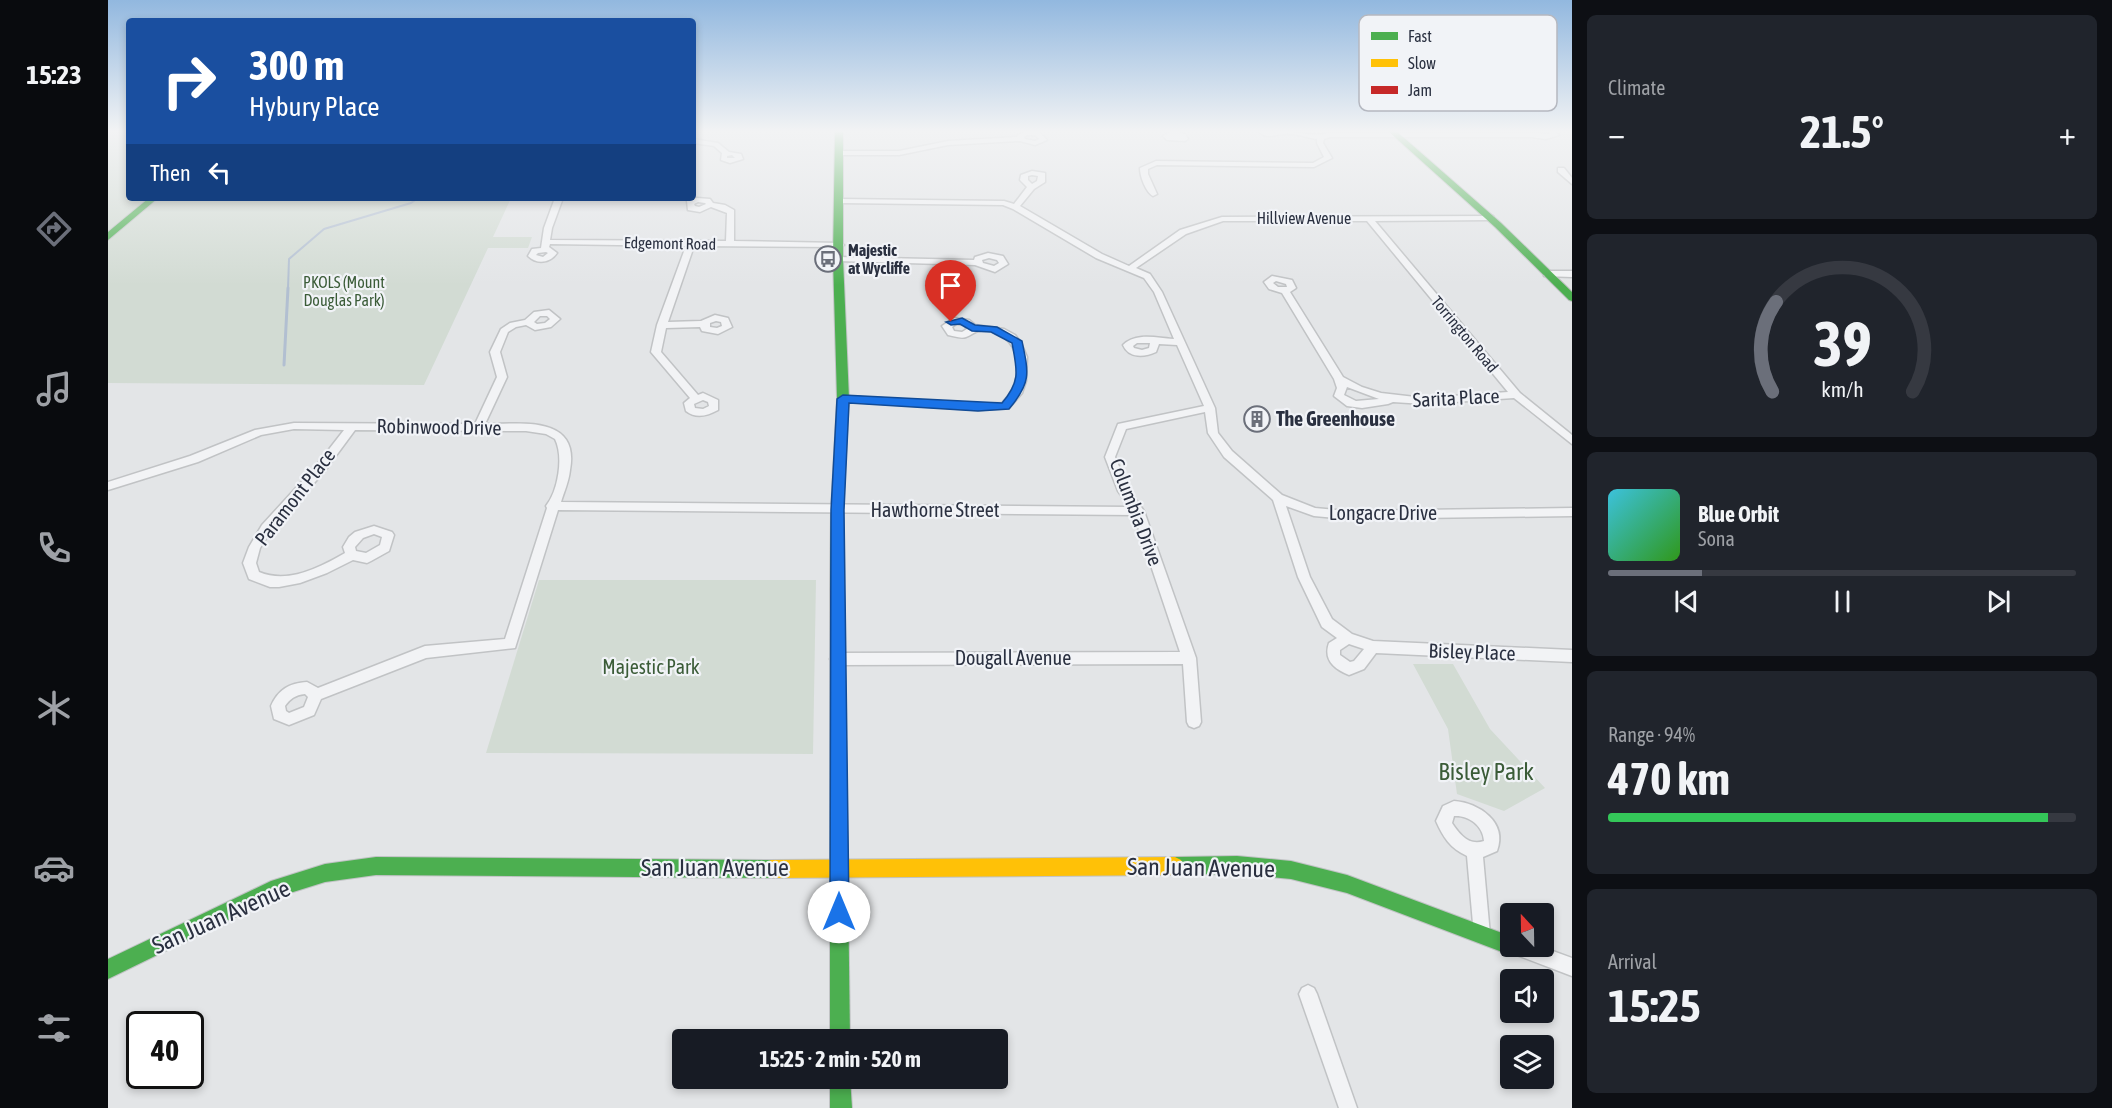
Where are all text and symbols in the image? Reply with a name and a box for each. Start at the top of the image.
legend [1359,15,1557,111]
text: Fast [1408,27,1432,45]
text: 300 m [249,41,344,89]
icon: right [150,42,228,120]
text: Slow [1408,54,1436,72]
text: 15:23 [26,59,82,90]
text: Climate [1608,76,1665,99]
text: Jam [1408,81,1432,99]
text: Hybury Place [249,91,380,122]
text: 21.5° [1800,106,1884,158]
text: − [1608,114,1625,152]
text: + [2059,114,2076,152]
icon: left [203,156,236,189]
text: Then [150,160,191,186]
icon: directions [33,208,75,250]
street label: Hillview Avenue [1257,209,1351,227]
street label: Edgemont Road [624,233,716,254]
place label: Majestic at Wycliffe [848,241,910,277]
bus stop icon: Majestic at Wycliffe [813,244,843,274]
pin [925,260,976,322]
icon: arrive [934,269,967,302]
park label: PKOLS (Mount Douglas Park) [303,273,385,310]
street label: Torrington Road [1427,292,1502,376]
text: 39 [1813,309,1871,380]
icon: music [33,368,75,410]
text: km/h [1821,378,1863,403]
street label: Sarita Place [1412,384,1500,411]
building icon: The Greenhouse [1242,404,1272,434]
place label: The Greenhouse [1276,407,1395,430]
street label: Robinwood Drive [376,414,502,439]
street label: Paramont Place [250,444,339,550]
street label: Columbia Drive [1106,455,1167,569]
street label: Hawthorne Street [870,498,1000,521]
street label: Longacre Drive [1329,501,1437,524]
text: Blue Orbit [1698,501,1779,527]
icon: phone [33,527,75,569]
text: Sona [1698,527,1735,550]
icon: previous [1670,585,1703,618]
icon: pause [1826,585,1859,618]
icon: next [1982,585,2015,618]
street label: Bisley Place [1428,638,1516,665]
street label: Dougall Avenue [955,646,1071,669]
park label: Majestic Park [602,655,700,678]
icon: climate [33,687,75,729]
text: Range · 94% [1608,723,1695,746]
text: 470 km [1608,753,1730,805]
park label: Bisley Park [1438,758,1534,785]
icon: car [33,847,75,889]
street label: San Juan Avenue [1127,853,1275,882]
street label: San Juan Avenue [641,854,789,881]
street label: San Juan Avenue [148,874,294,959]
position arrow [807,880,871,944]
north arrow [1500,903,1554,957]
map controls [1500,903,1554,1089]
text: Arrival [1608,950,1657,973]
button: sound [1500,969,1554,1023]
text: 15:25 [1608,980,1701,1032]
icon: filters [33,1007,75,1049]
speed limit sign: 40 [126,1011,204,1089]
button: layers [1500,1035,1554,1089]
text: 15:25 · 2 min · 520 m [759,1046,921,1072]

